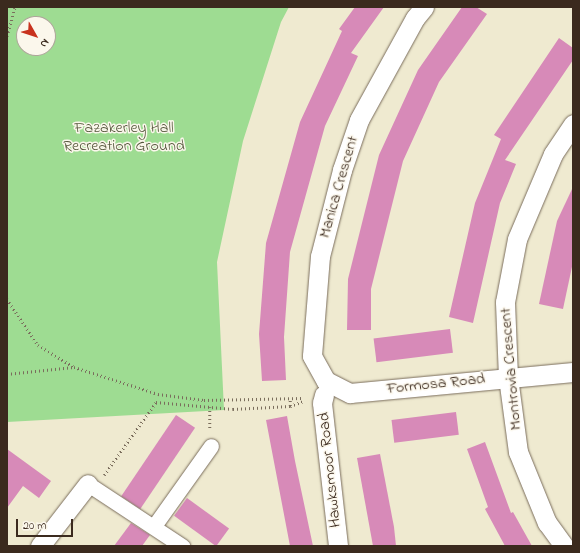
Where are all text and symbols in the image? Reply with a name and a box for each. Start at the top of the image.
north arrow [16,16,56,56]
text: N [36,35,53,51]
park label: Fazakerley Hall Recreation Ground [63,118,185,156]
street label: Manica Crescent [315,134,363,240]
street label: Montrovia Crescent [496,307,526,431]
street label: Formosa Road [386,369,486,399]
street label: Hawksmoor Road [314,411,346,529]
scale bar [18,511,75,537]
text: 20 m [23,517,46,535]

